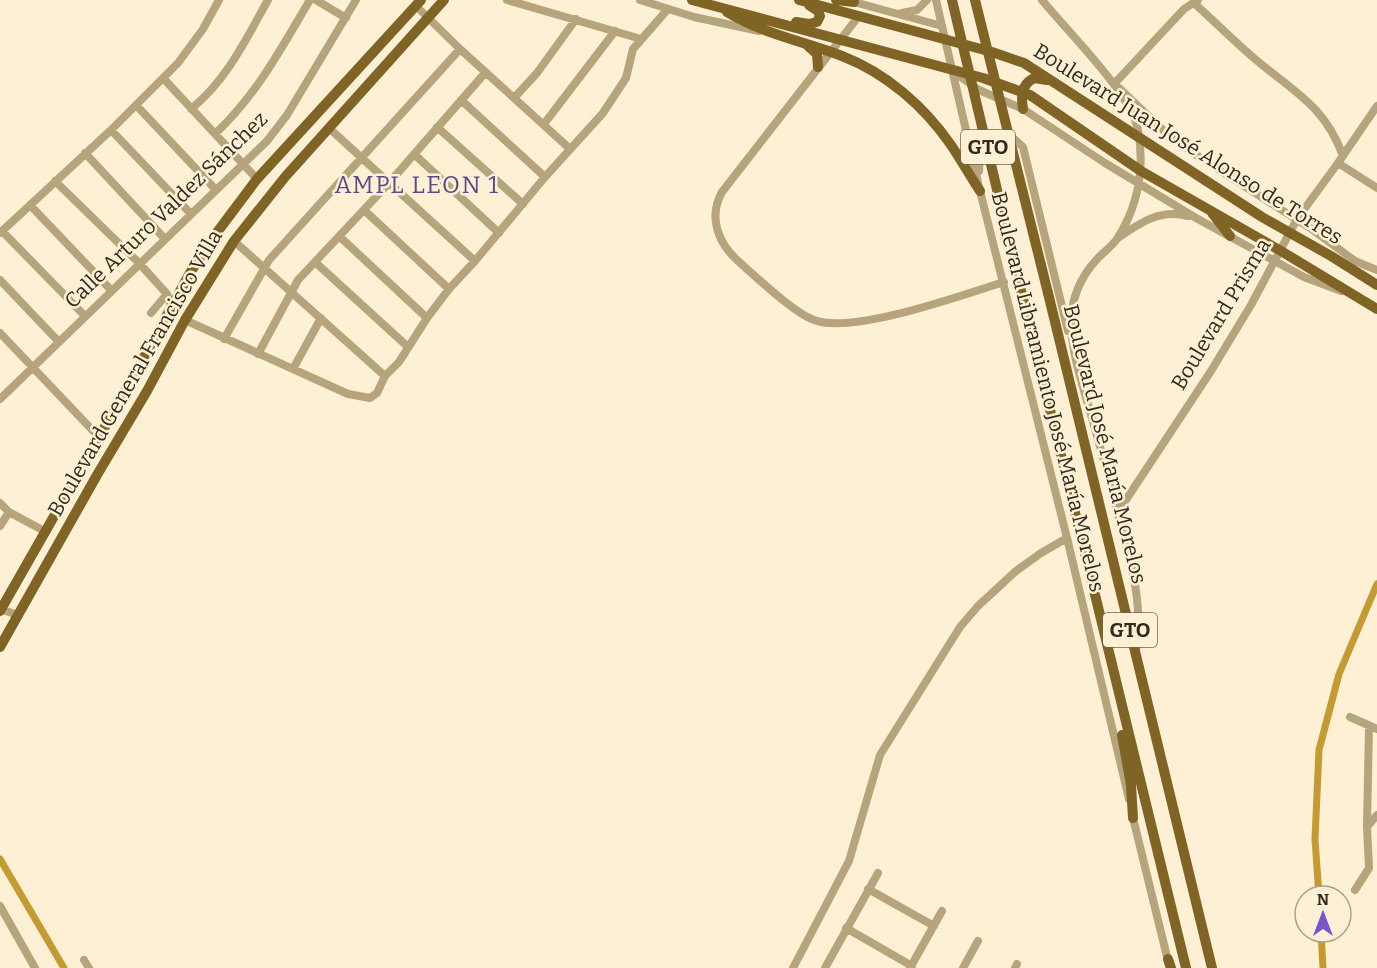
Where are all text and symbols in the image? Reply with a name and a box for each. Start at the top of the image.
street label: Boulevard Juan José Alonso de Torres [1029,38,1347,250]
street label: Calle Arturo Valdez Sánchez [59,106,273,314]
road number: GTO [961,130,1015,164]
district label: AMPL LEON 1 [334,171,500,199]
street label: Boulevard Libramiento José María Morelos [986,189,1110,595]
street label: Boulevard General Francisco Villa [42,225,228,521]
street label: Boulevard Prisma [1166,233,1277,395]
street label: Boulevard José María Morelos [1058,302,1152,586]
road number: GTO [1103,613,1157,647]
north arrow [1293,884,1353,944]
text: N [1317,890,1329,909]

